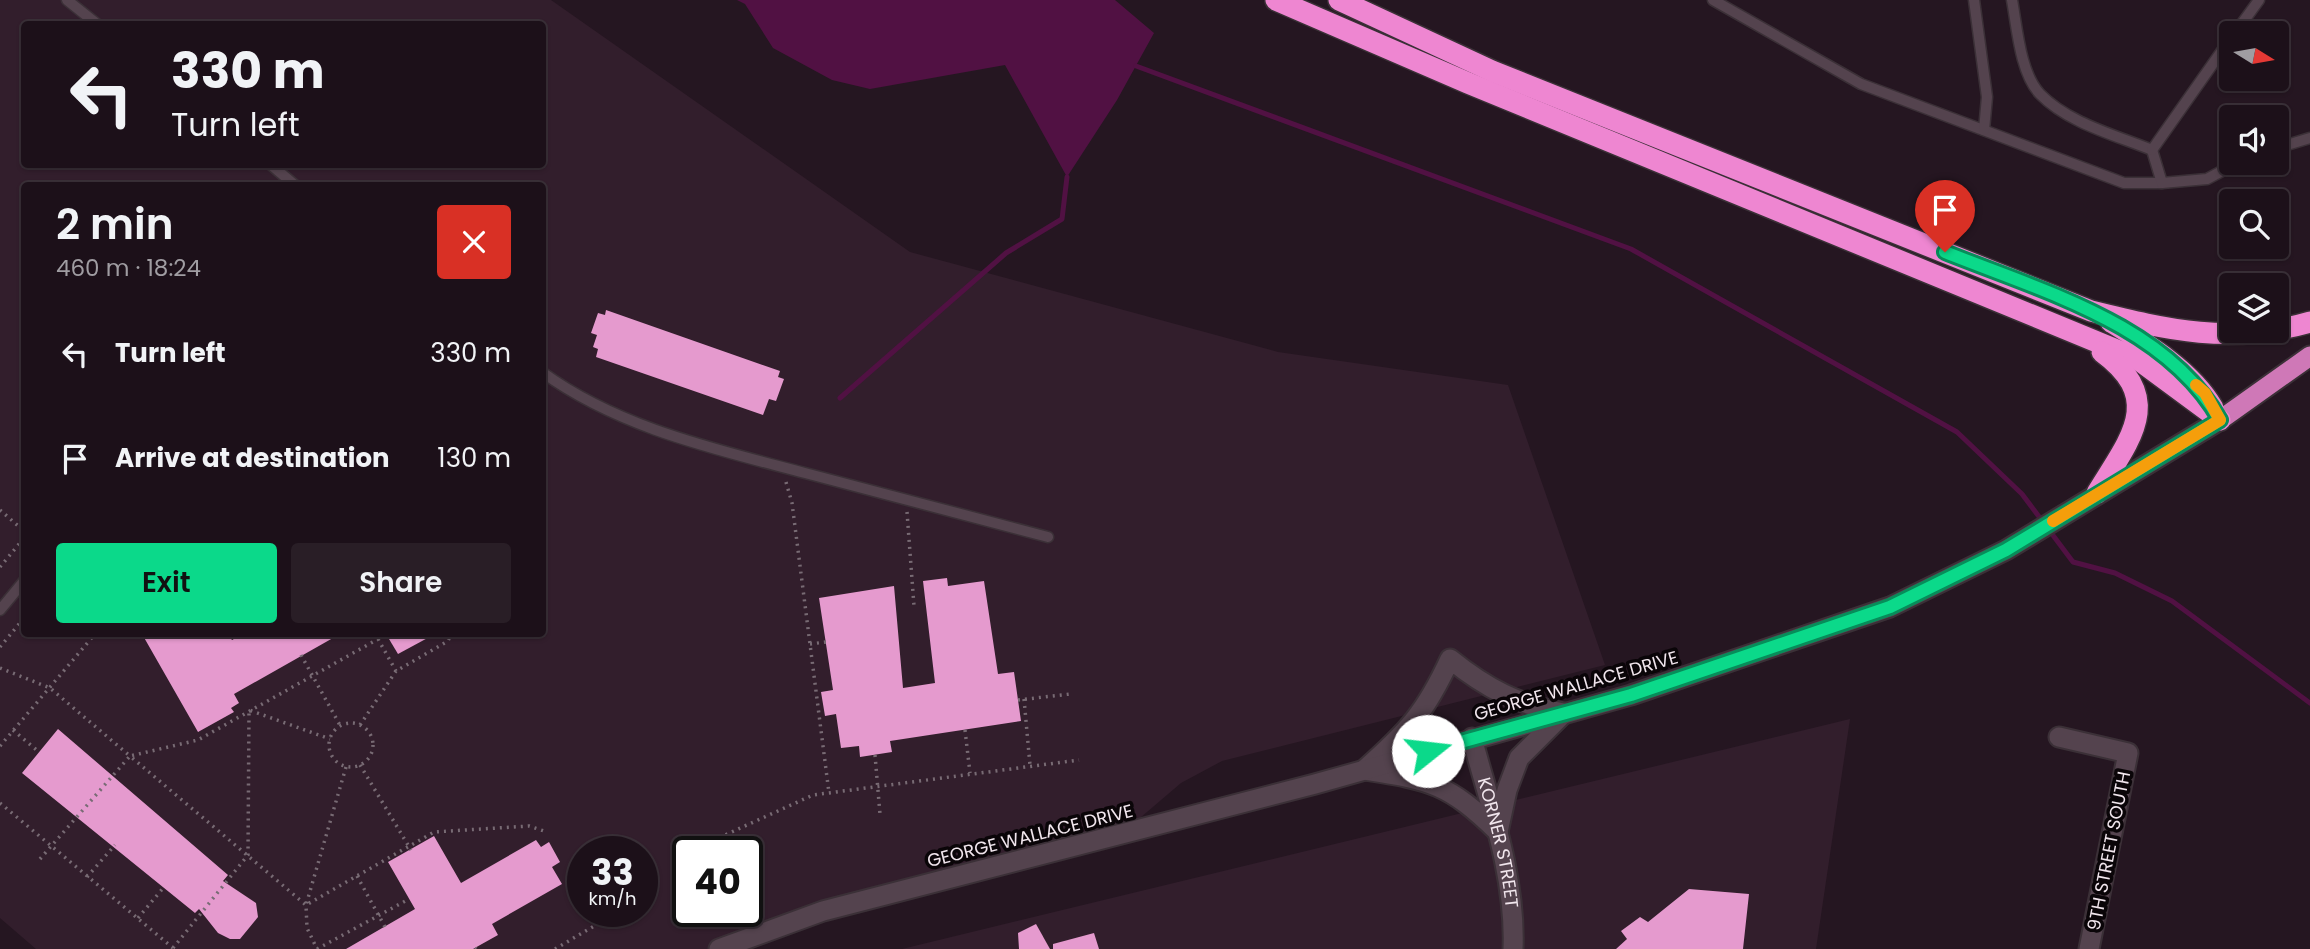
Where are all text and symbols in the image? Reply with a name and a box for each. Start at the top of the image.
north arrow [2219,21,2289,91]
map controls [2219,21,2289,343]
text: 330 m [171,37,325,105]
icon: left [56,49,147,140]
text: Turn left [171,102,300,147]
button: sound [2219,105,2289,175]
pin [1915,180,1975,252]
button: search [2219,189,2289,259]
icon: arrive [1926,191,1964,229]
text: 2 min [56,195,174,254]
button: close [437,205,511,279]
text: 460 m · 18:24 [56,252,201,284]
button: layers [2219,273,2289,343]
icon: left [56,335,94,373]
text: Turn left [115,335,226,371]
text: 330 m [430,335,511,371]
icon: arrive [56,440,94,478]
text: Arrive at destination [115,440,390,476]
text: 130 m [437,440,511,476]
button: Exit [56,543,277,623]
button: Share [291,543,511,623]
street label: GEORGE WALLACE DRIVE [1471,644,1681,727]
position arrow [1391,714,1465,788]
street label: 9TH STREET SOUTH [2081,769,2136,933]
street label: KORNER STREET [1472,774,1525,909]
street label: GEORGE WALLACE DRIVE [924,798,1135,873]
speed limit sign: 40 [672,836,763,927]
text: 33 [591,848,634,897]
text: km/h [589,886,636,911]

